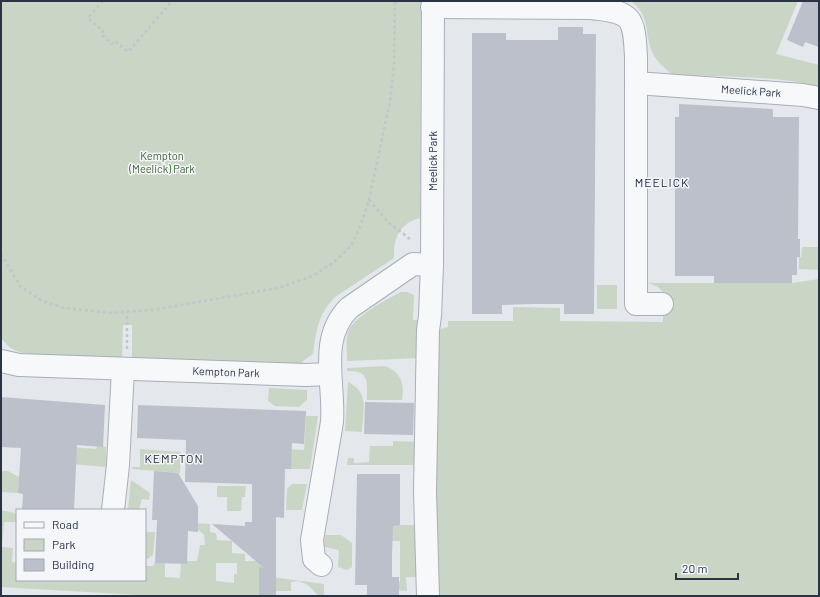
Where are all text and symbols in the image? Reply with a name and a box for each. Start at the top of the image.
street label: Meelick Park [721,82,782,99]
street label: Meelick Park [426,131,439,191]
park label: Kempton (Meelick) Park [128,149,195,175]
district label: MEELICK [635,175,689,189]
street label: Kempton Park [192,364,260,379]
district label: KEMPTON [144,451,204,465]
legend [16,509,146,581]
text: Road [52,517,79,531]
text: Park [52,537,76,551]
scale bar [676,555,738,581]
text: Building [52,557,94,571]
text: 20 m [682,561,708,575]

